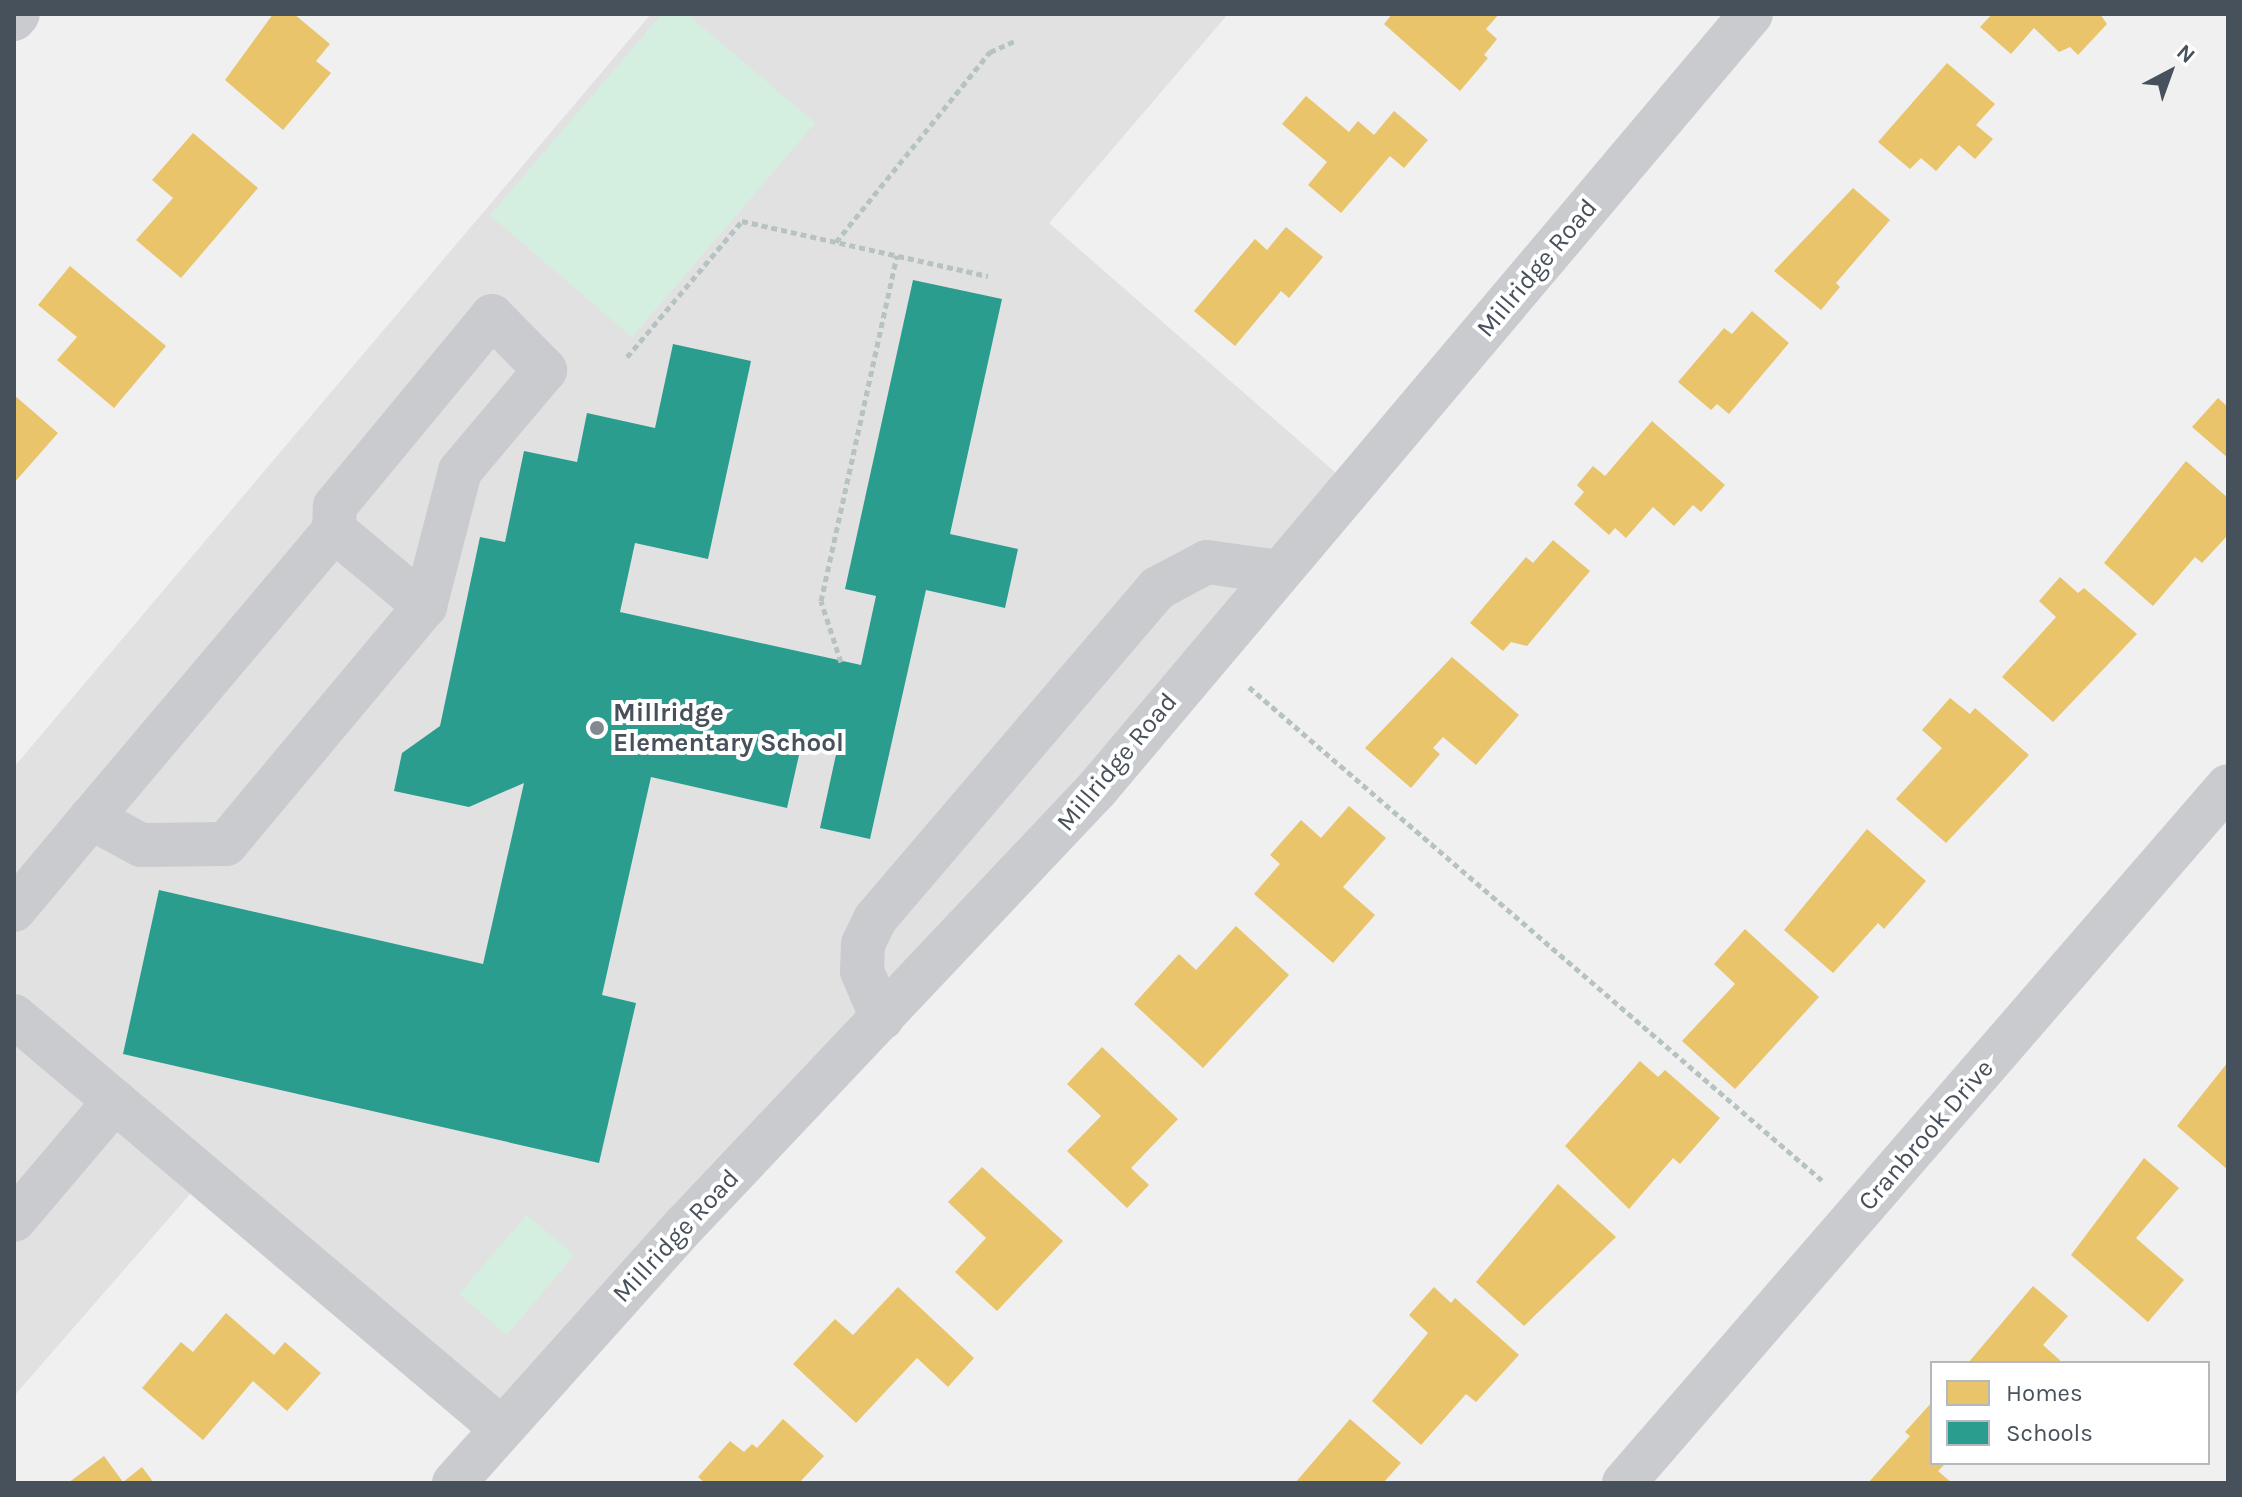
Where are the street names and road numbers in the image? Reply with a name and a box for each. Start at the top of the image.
street label: Millridge Road [1470,192,1604,344]
street label: Millridge Road [1050,686,1184,838]
street label: Cranbrook Drive [1852,1053,2000,1217]
street label: Millridge Road [606,1163,746,1309]

